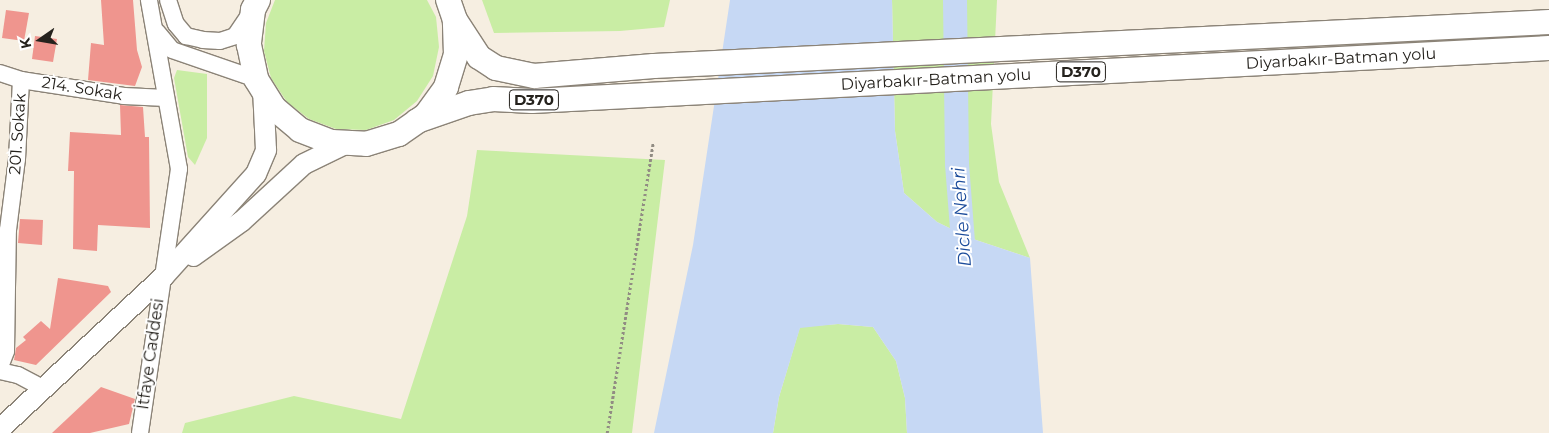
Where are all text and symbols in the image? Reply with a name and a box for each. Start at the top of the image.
north arrow [15,15,65,65]
text: K [15,36,35,50]
street label: Diyarbakır-Batman yolu [1245,44,1437,74]
road number: D370 [1055,60,1107,84]
street label: Diyarbakır-Batman yolu [840,65,1032,95]
street label: 214. Sokak [40,73,124,105]
road number: D370 [508,88,560,112]
street label: 201. Sokak [6,93,30,175]
water label: Dicle Nehri [948,167,976,267]
street label: İtfaye Caddesi [134,297,168,411]

